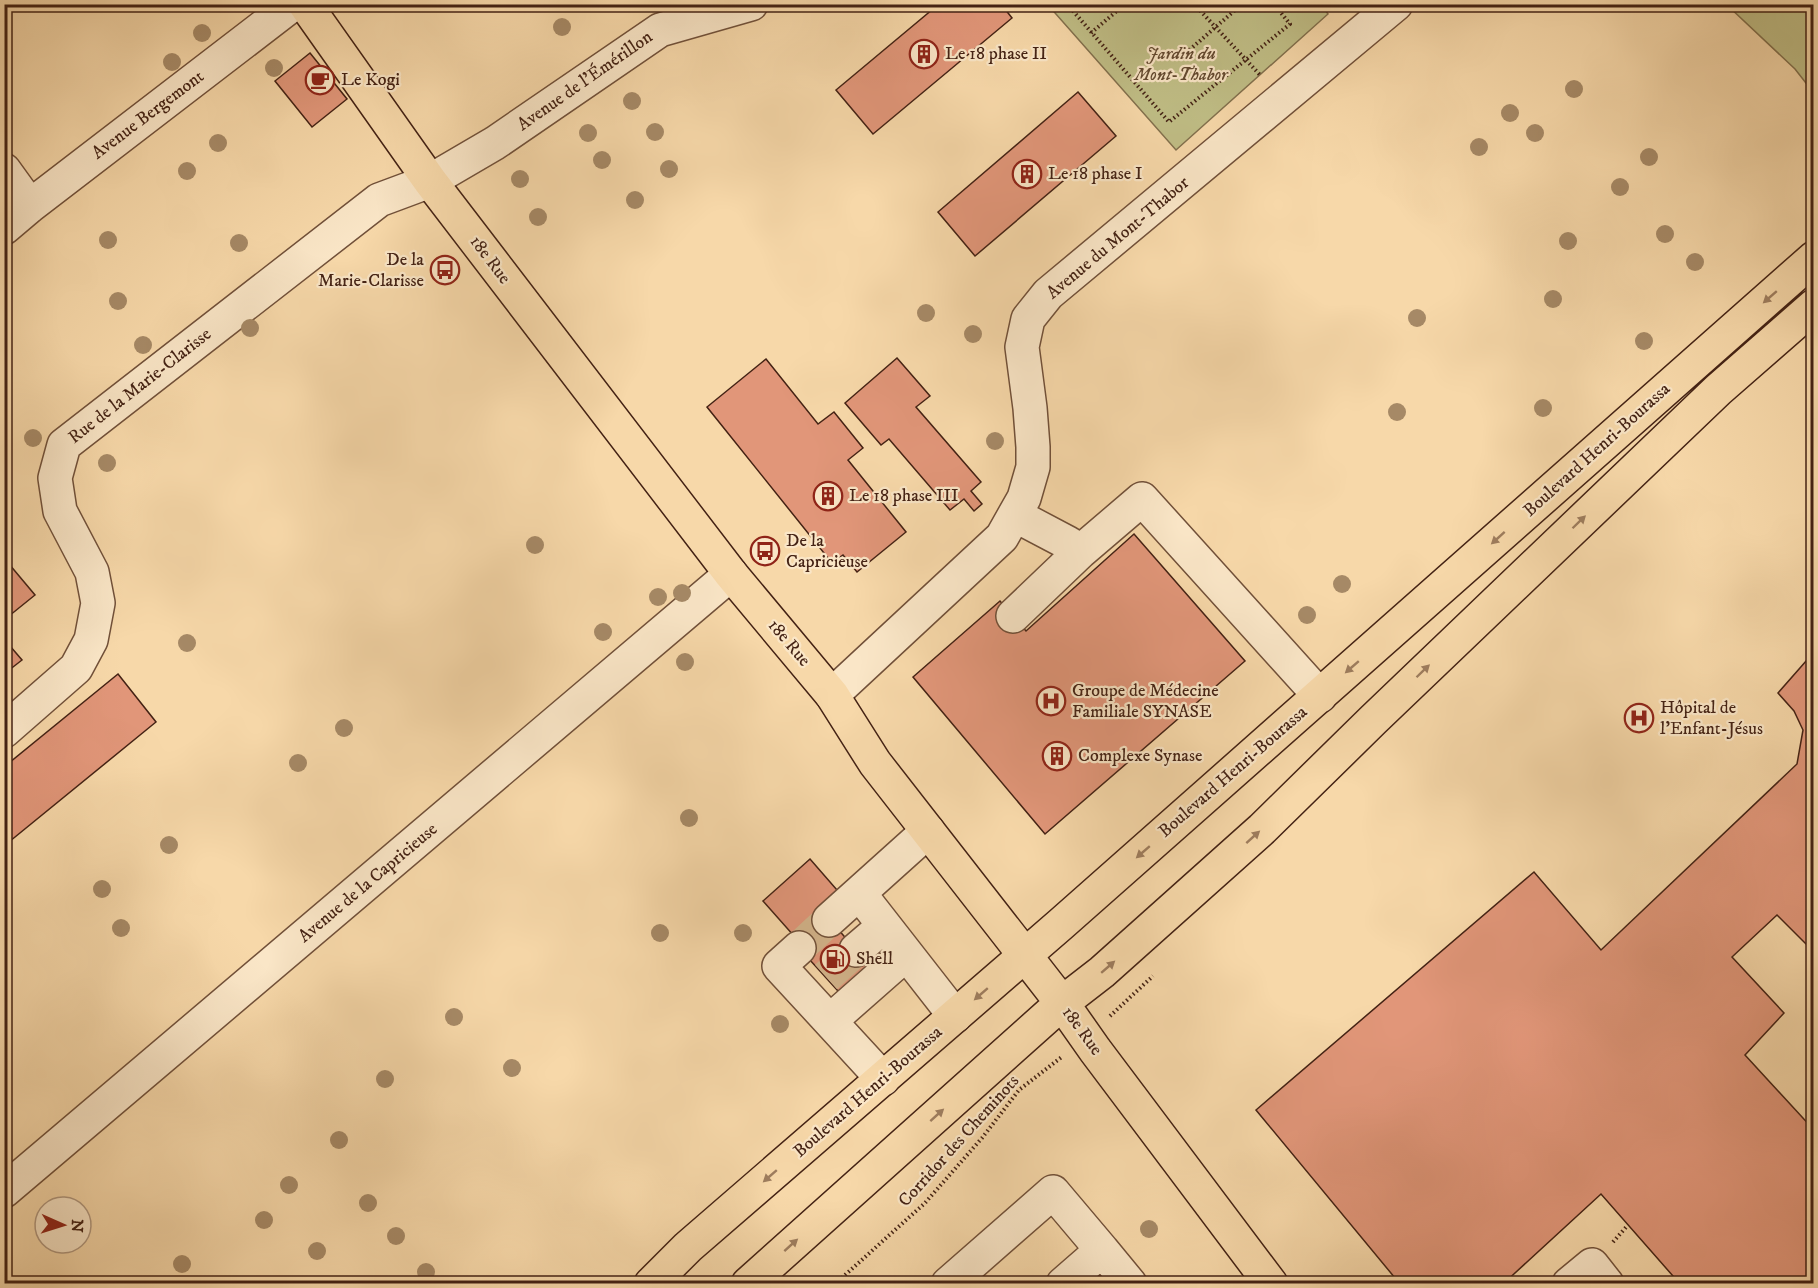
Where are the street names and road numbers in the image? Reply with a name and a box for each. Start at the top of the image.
street label: Avenue de l'Émérillon [513,26,657,136]
street label: Avenue Bergemont [88,66,209,164]
street label: Avenue du Mont-Thabor [1042,172,1194,304]
street label: 18e Rue [465,231,515,289]
street label: Rue de la Marie-Clarisse [64,323,216,449]
street label: Boulevard Henri-Bourassa [1519,378,1675,522]
street label: 18e Rue [763,615,815,671]
street label: Boulevard Henri-Bourassa [1154,701,1312,843]
street label: Avenue de la Capricieuse [294,818,442,948]
street label: 18e Rue [1057,1002,1107,1060]
street label: Boulevard Henri-Bourassa [789,1021,947,1163]
street label: Corridor des Cheminots [894,1070,1024,1212]

